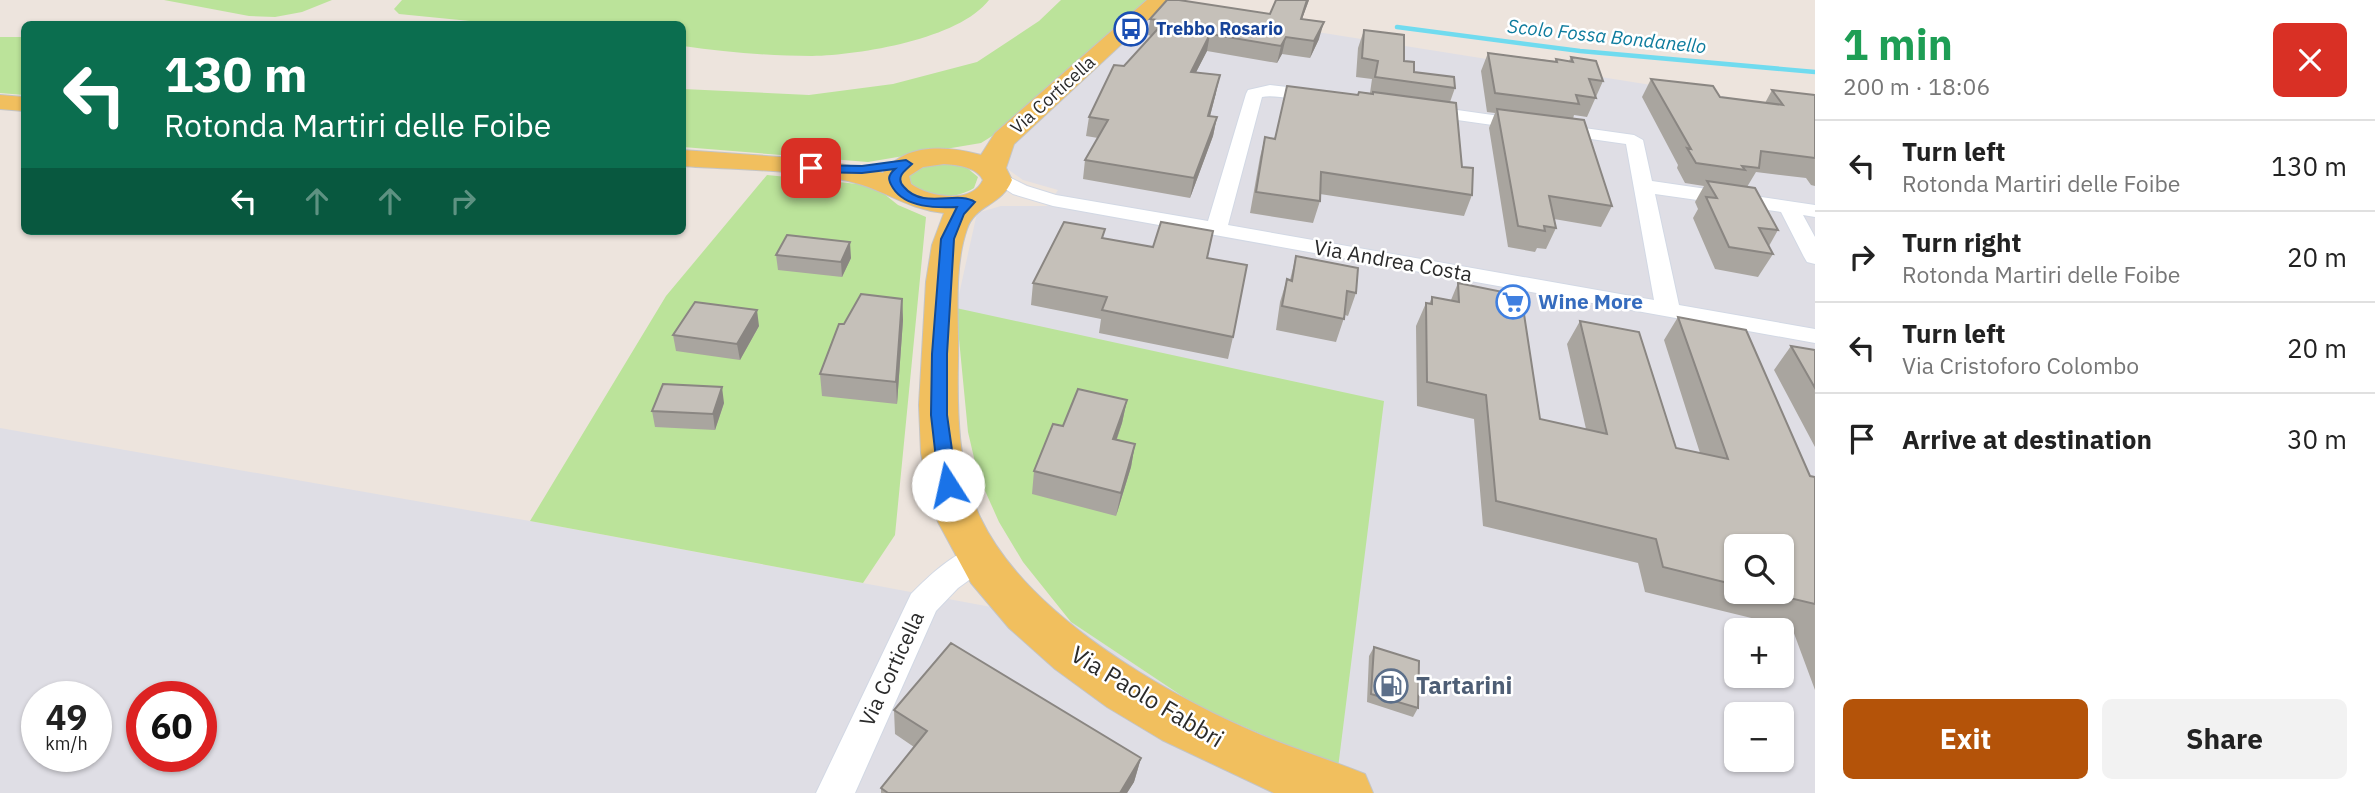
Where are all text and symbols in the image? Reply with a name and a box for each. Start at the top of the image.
bus stop icon: Trebbo Rosario [1112,10,1150,48]
water label: Scolo Fossa Bondanello [1506,14,1708,58]
place label: Trebbo Rosario [1156,17,1283,40]
text: 1 min [1843,17,1953,72]
button: close [2273,23,2347,97]
text: 130 m [164,42,308,105]
icon: left [49,49,140,140]
street label: Via Corticella [1006,50,1100,139]
text: 200 m · 18:06 [1843,71,1990,101]
text: Rotonda Martiri delle Foibe [164,104,551,146]
text: Turn left [1902,134,2005,168]
pin [781,138,841,198]
icon: left [1843,147,1881,185]
icon: arrive [792,149,830,187]
text: 130 m [2271,149,2347,183]
text: Rotonda Martiri delle Foibe [1902,168,2180,198]
icon: left [225,182,263,220]
icon: ahead [298,182,336,220]
icon: ahead [371,182,409,220]
icon: right [444,182,482,220]
text: Turn right [1902,225,2021,259]
street label: Via Andrea Costa [1312,232,1475,288]
icon: right [1843,238,1881,276]
text: 20 m [2287,240,2347,274]
text: Rotonda Martiri delle Foibe [1902,259,2180,289]
supermarket icon: Wine More [1494,283,1532,321]
place label: Wine More [1538,287,1643,315]
text: Turn left [1902,316,2005,350]
icon: left [1843,329,1881,367]
text: 20 m [2287,331,2347,365]
text: Via Cristoforo Colombo [1902,350,2139,380]
icon: arrive [1843,420,1881,458]
text: Arrive at destination [1902,422,2152,456]
text: 30 m [2287,422,2347,456]
position arrow [911,448,985,522]
map controls [1724,534,1794,772]
button: search [1724,534,1794,604]
street label: Via Corticella [852,607,930,731]
button: + [1724,618,1794,688]
street label: Via Paolo Fabbri [1065,638,1230,754]
fuel station icon: Tartarini [1372,667,1410,705]
place label: Tartarini [1416,669,1512,701]
speed limit sign: 60 [126,681,217,772]
text: 49 [45,694,88,740]
button: Exit [1843,699,2088,779]
button: Share [2102,699,2347,779]
button: − [1724,702,1794,772]
text: km/h [45,732,88,755]

